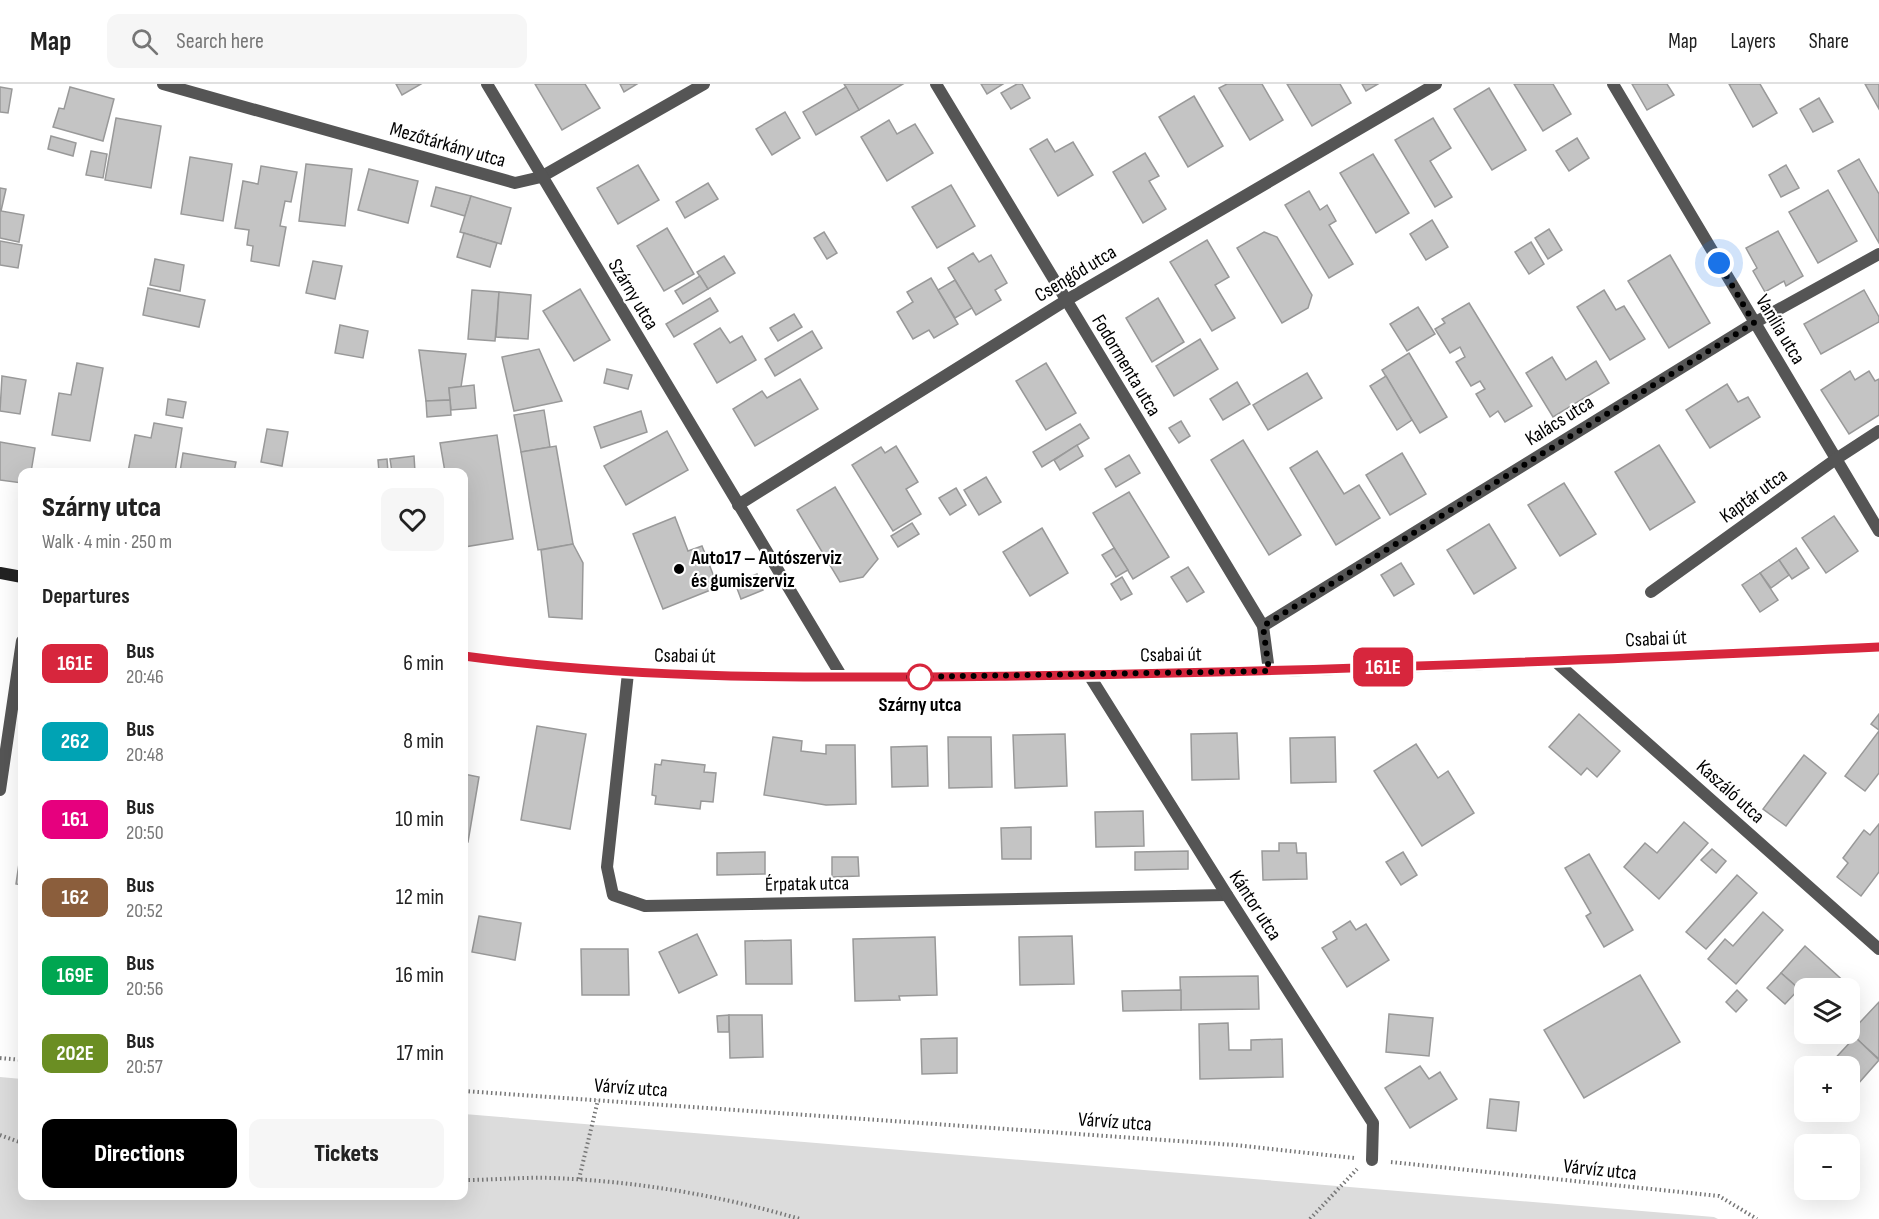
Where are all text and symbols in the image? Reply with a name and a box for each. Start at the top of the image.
search box [107,14,527,68]
text: Map [30,25,71,58]
icon: search [128,25,161,58]
text: Search here [176,28,264,55]
text: Map [1668,29,1697,54]
text: Layers [1730,29,1776,54]
text: Share [1809,29,1849,54]
street label: Mezőtárkány utca [387,117,508,173]
street label: Csengőd utca [1030,240,1121,308]
your location [1704,248,1734,278]
street label: Szárny utca [603,255,664,334]
street label: Vanília utca [1750,290,1810,369]
street label: Fodormenta utca [1086,310,1166,421]
street label: Kalács utca [1521,390,1598,451]
street label: Kaptár utca [1715,463,1792,528]
button: heart [381,488,444,551]
text: Szárny utca [42,491,161,524]
text: Walk · 4 min · 250 m [42,530,172,554]
place label: Auto17 – Autószerviz és gumiszerviz [690,546,842,593]
marker: Auto17 – Autószerviz és gumiszerviz [672,562,686,576]
text: Departures [42,583,130,610]
street label: Csabai út [1625,625,1687,653]
text: Bus [126,638,155,665]
street label: Csabai út [1140,642,1202,668]
street label: Csabai út [654,643,716,669]
line badge: 161E [1341,648,1425,686]
text: 6 min [403,650,444,677]
text: 161E [57,651,93,676]
text: 161E [1365,655,1401,680]
marker: Szárny utca [907,664,933,690]
text: 20:46 [126,665,164,689]
place label: Szárny utca [879,693,961,717]
text: Bus [126,716,155,743]
text: 8 min [403,728,444,755]
text: 262 [61,729,89,754]
text: 20:48 [126,743,164,767]
street label: Kaszáló utca [1691,755,1769,829]
text: Bus [126,794,155,821]
text: 10 min [395,806,444,833]
text: 161 [62,807,88,832]
text: 20:50 [126,821,164,845]
street label: Kántor utca [1224,866,1287,945]
street label: Érpatak utca [765,871,849,897]
text: Bus [126,872,155,899]
text: 12 min [396,884,444,911]
text: 162 [61,885,89,910]
text: 20:52 [126,899,163,923]
text: Bus [126,950,155,977]
text: 16 min [396,962,444,989]
text: 169E [56,963,94,988]
text: 20:56 [126,977,163,1001]
map controls [1794,978,1860,1200]
button: layers [1794,978,1860,1044]
text: Bus [126,1028,155,1055]
text: 17 min [396,1040,444,1067]
text: 202E [56,1041,94,1066]
text: 20:57 [126,1055,163,1079]
button: + [1794,1056,1860,1122]
street label: Várvíz utca [593,1073,668,1103]
street label: Várvíz utca [1077,1107,1152,1137]
button: Directions [42,1119,237,1188]
button: Tickets [249,1119,444,1188]
button: − [1794,1134,1860,1200]
street label: Várvíz utca [1562,1154,1638,1186]

